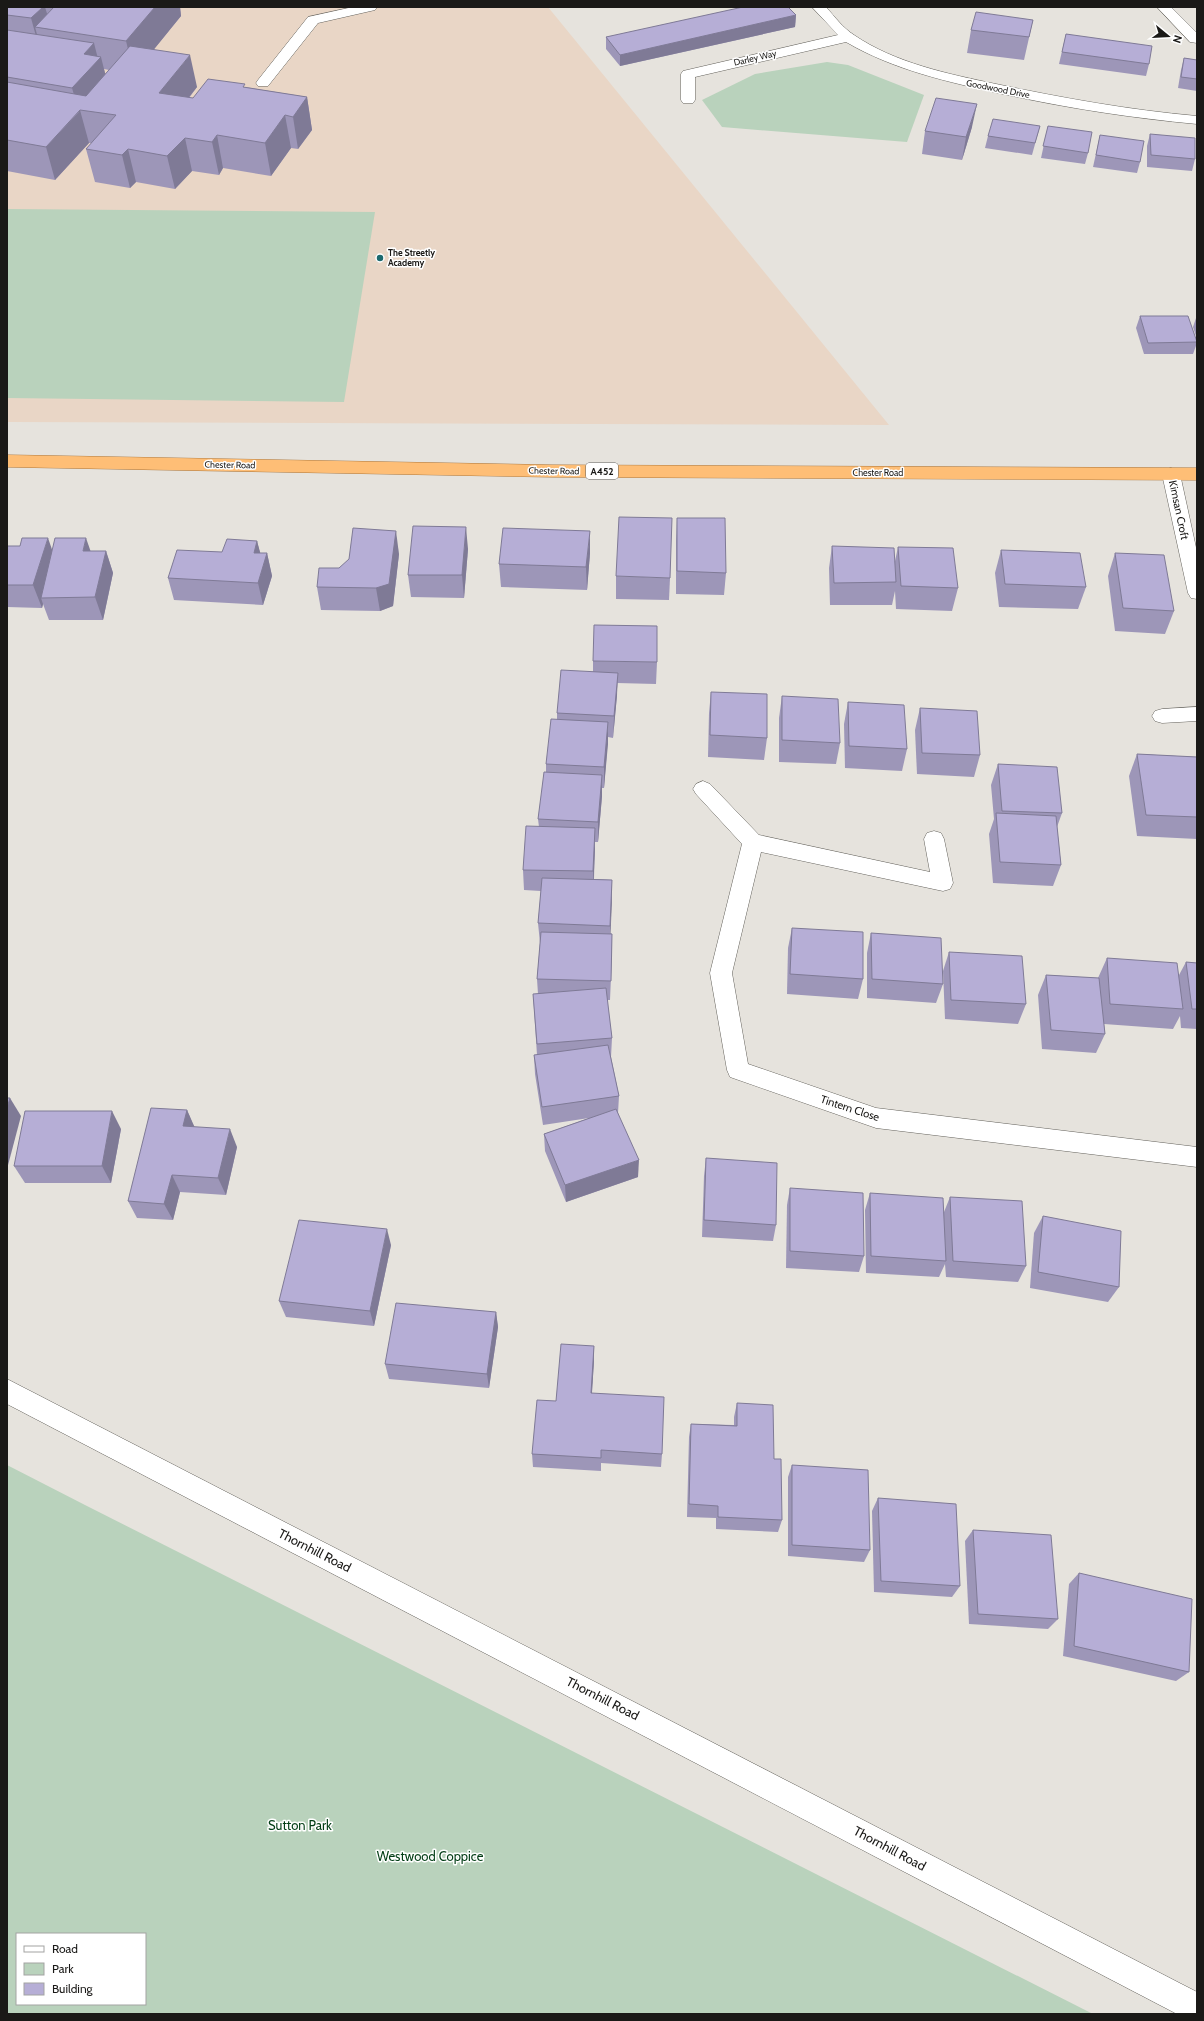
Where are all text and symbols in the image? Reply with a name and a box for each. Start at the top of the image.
north arrow [1148,16,1188,56]
text: N [1170,33,1185,45]
street label: Darley Way [732,47,778,68]
street label: Goodwood Drive [965,77,1031,100]
place label: The Streetly Academy [388,247,435,268]
marker: The Streetly Academy [375,253,385,263]
street label: Chester Road [205,459,255,470]
road number: A452 [586,463,618,479]
street label: Chester Road [529,465,579,476]
street label: Chester Road [853,467,903,478]
street label: Kimsan Croft [1166,479,1192,541]
street label: Tintern Close [819,1092,882,1124]
street label: Thornhill Road [276,1525,354,1575]
street label: Thornhill Road [564,1673,642,1723]
park label: Sutton Park [268,1817,332,1833]
street label: Thornhill Road [851,1822,929,1874]
park label: Westwood Coppice [377,1848,484,1864]
legend [16,1933,146,2005]
text: Road [52,1941,78,1956]
text: Park [52,1961,74,1976]
text: Building [52,1981,94,1996]

